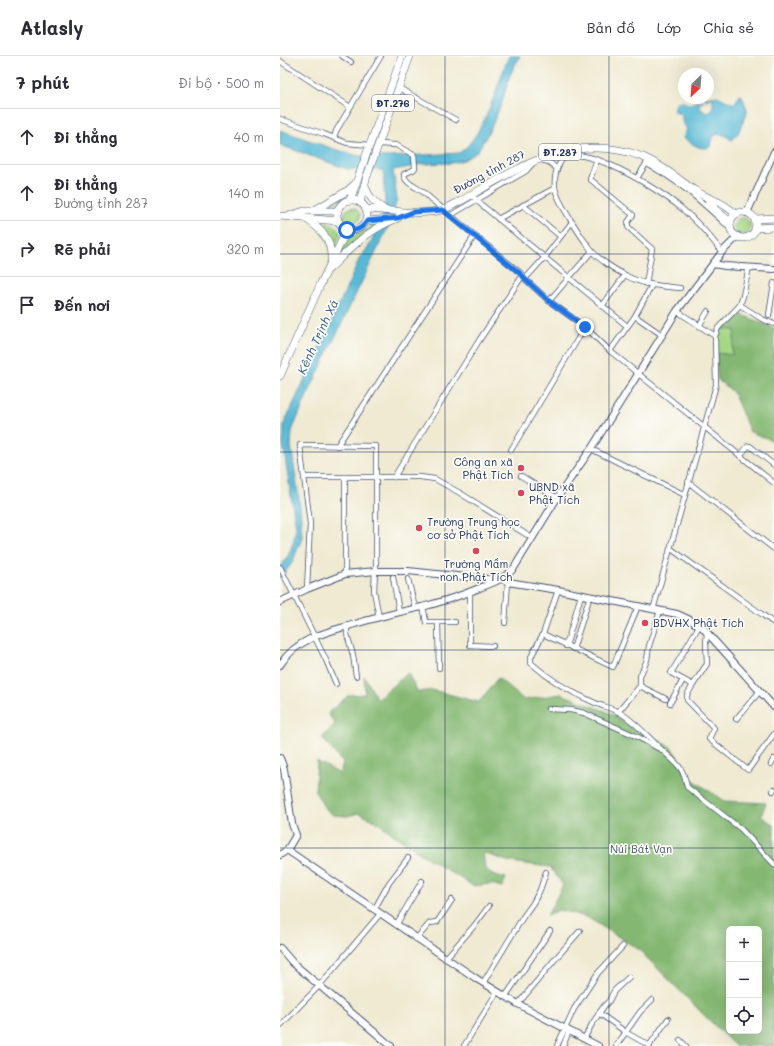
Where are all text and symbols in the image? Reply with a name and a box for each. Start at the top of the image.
text: Atlasly [20,15,83,40]
text: Bản đồ [587,18,635,37]
text: Lớp [657,18,681,37]
text: Chia sẻ [703,18,754,37]
north arrow [678,68,714,104]
text: 7 phút [16,71,69,93]
text: Đi bộ · 500 m [178,74,264,91]
road number: ĐT.276 [372,95,414,111]
icon: ahead [16,126,38,148]
text: Đi thẳng [54,127,117,147]
text: 40 m [234,128,264,145]
road number: ĐT.287 [539,144,581,160]
street label: Đường tỉnh 287 [450,146,527,197]
text: Đi thẳng [54,174,117,194]
icon: ahead [16,182,38,204]
text: 140 m [228,184,264,201]
text: Đường tỉnh 287 [54,194,148,211]
route start [338,221,356,239]
icon: right [16,238,38,260]
text: Rẽ phải [54,239,111,259]
text: 320 m [227,240,264,257]
icon: arrive [16,294,38,316]
text: Đến nơi [54,295,110,315]
water label: Kênh Trịnh Xá [293,297,341,376]
route end [576,318,594,336]
place label: Công an xã Phật Tích [454,454,513,482]
marker: Công an xã Phật Tích [516,463,526,473]
place label: UBND xã Phật Tích [529,479,579,507]
marker: UBND xã Phật Tích [516,488,526,498]
place label: Trường Trung học cơ sở Phật Tích [427,514,520,542]
marker: Trường Trung học cơ sở Phật Tích [414,523,424,533]
marker: Trường Mầm non Phật Tích [471,546,481,556]
place label: Trường Mầm non Phật Tích [440,556,512,584]
place label: BDVHX Phật Tích [653,615,744,630]
marker: BDVHX Phật Tích [640,618,650,628]
park label: Núi Bát Vạn [610,841,672,856]
map controls [726,926,762,1034]
button: + [726,926,762,962]
button: − [726,962,762,998]
button: locate [726,998,762,1034]

